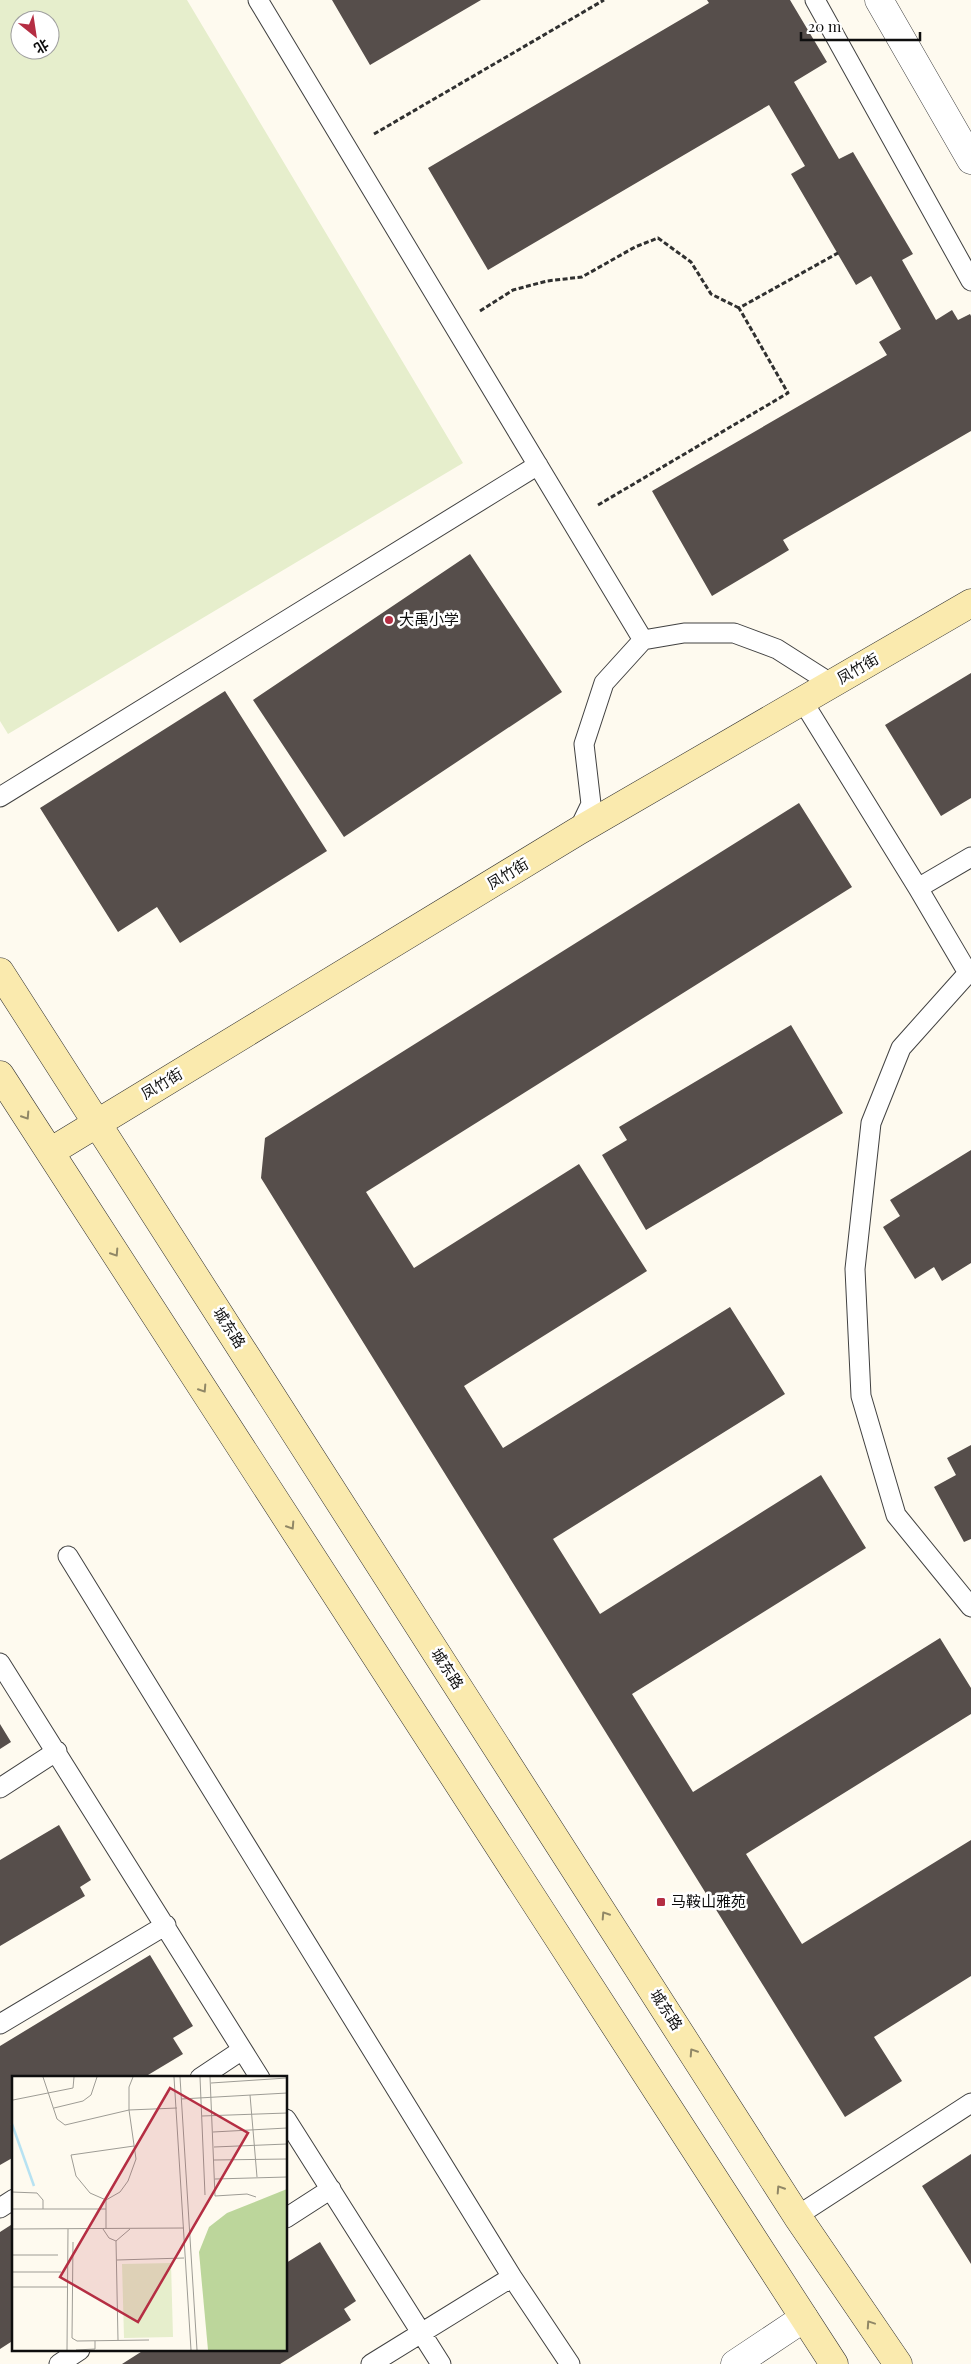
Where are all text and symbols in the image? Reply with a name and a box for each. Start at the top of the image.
north arrow [10,10,60,60]
scale bar [801,10,920,42]
text: 20 m [808,16,842,36]
text: 北 [31,35,53,58]
place label: 大禹小学 [399,609,459,629]
marker: 大禹小学 [383,614,395,626]
street label: 凤竹街 [833,648,882,688]
street label: 凤竹街 [483,853,532,893]
street label: 凤竹街 [137,1063,186,1103]
one-way arrow [20,1111,30,1120]
one-way arrow [108,1247,118,1256]
street label: 城东路 [209,1303,250,1352]
one-way arrow [197,1384,206,1393]
one-way arrow [285,1520,294,1529]
street label: 城东路 [427,1644,468,1693]
place label: 马鞍山雅苑 [671,1891,746,1911]
marker: 马鞍山雅苑 [655,1896,667,1908]
one-way arrow [602,1911,611,1920]
street label: 城东路 [646,1985,687,2034]
one-way arrow [689,2048,699,2057]
inset map [12,2076,288,2352]
one-way arrow [777,2185,786,2194]
one-way arrow [867,2320,877,2329]

